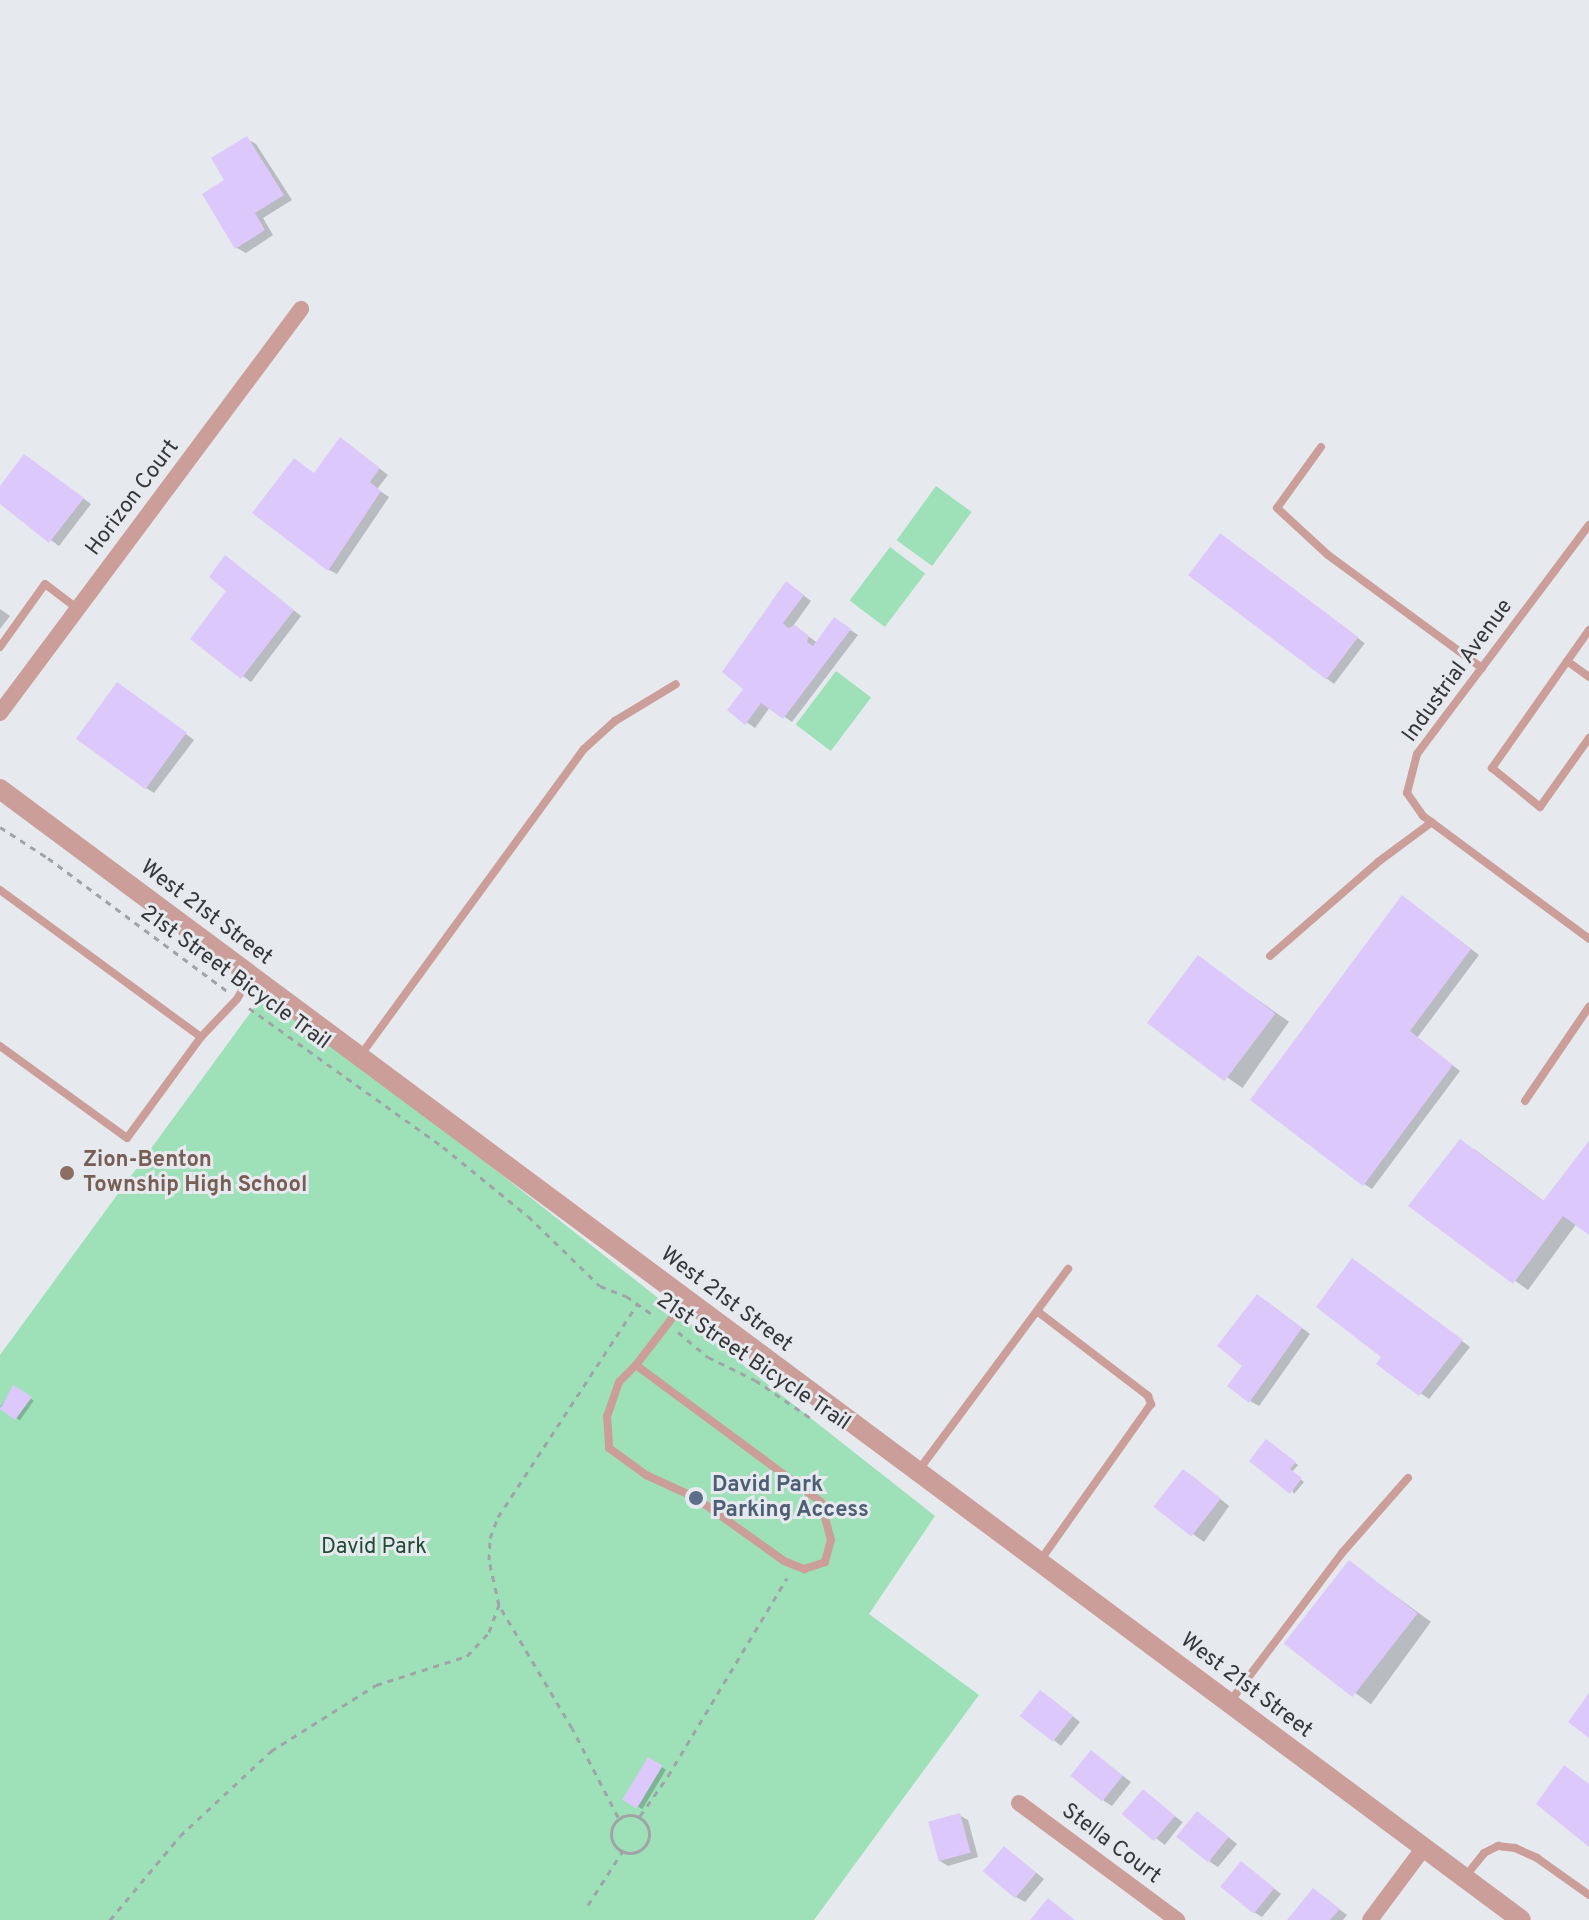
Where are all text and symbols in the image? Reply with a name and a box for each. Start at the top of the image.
street label: Horizon Court [81,435,185,561]
street label: Industrial Avenue [1397,594,1519,748]
street label: West 21st Street [135,855,277,971]
street label: 21st Street Bicycle Trail [135,900,335,1056]
place label: Zion-Benton Township High School [83,1147,307,1198]
marker: Zion-Benton Township High School [58,1164,76,1182]
street label: West 21st Street [655,1242,797,1358]
street label: 21st Street Bicycle Trail [651,1287,855,1437]
place label: David Park Parking Access [712,1472,870,1524]
marker: David Park Parking Access [687,1489,705,1507]
park label: David Park [321,1535,427,1561]
street label: West 21st Street [1175,1628,1317,1744]
street label: Stella Court [1056,1798,1166,1890]

